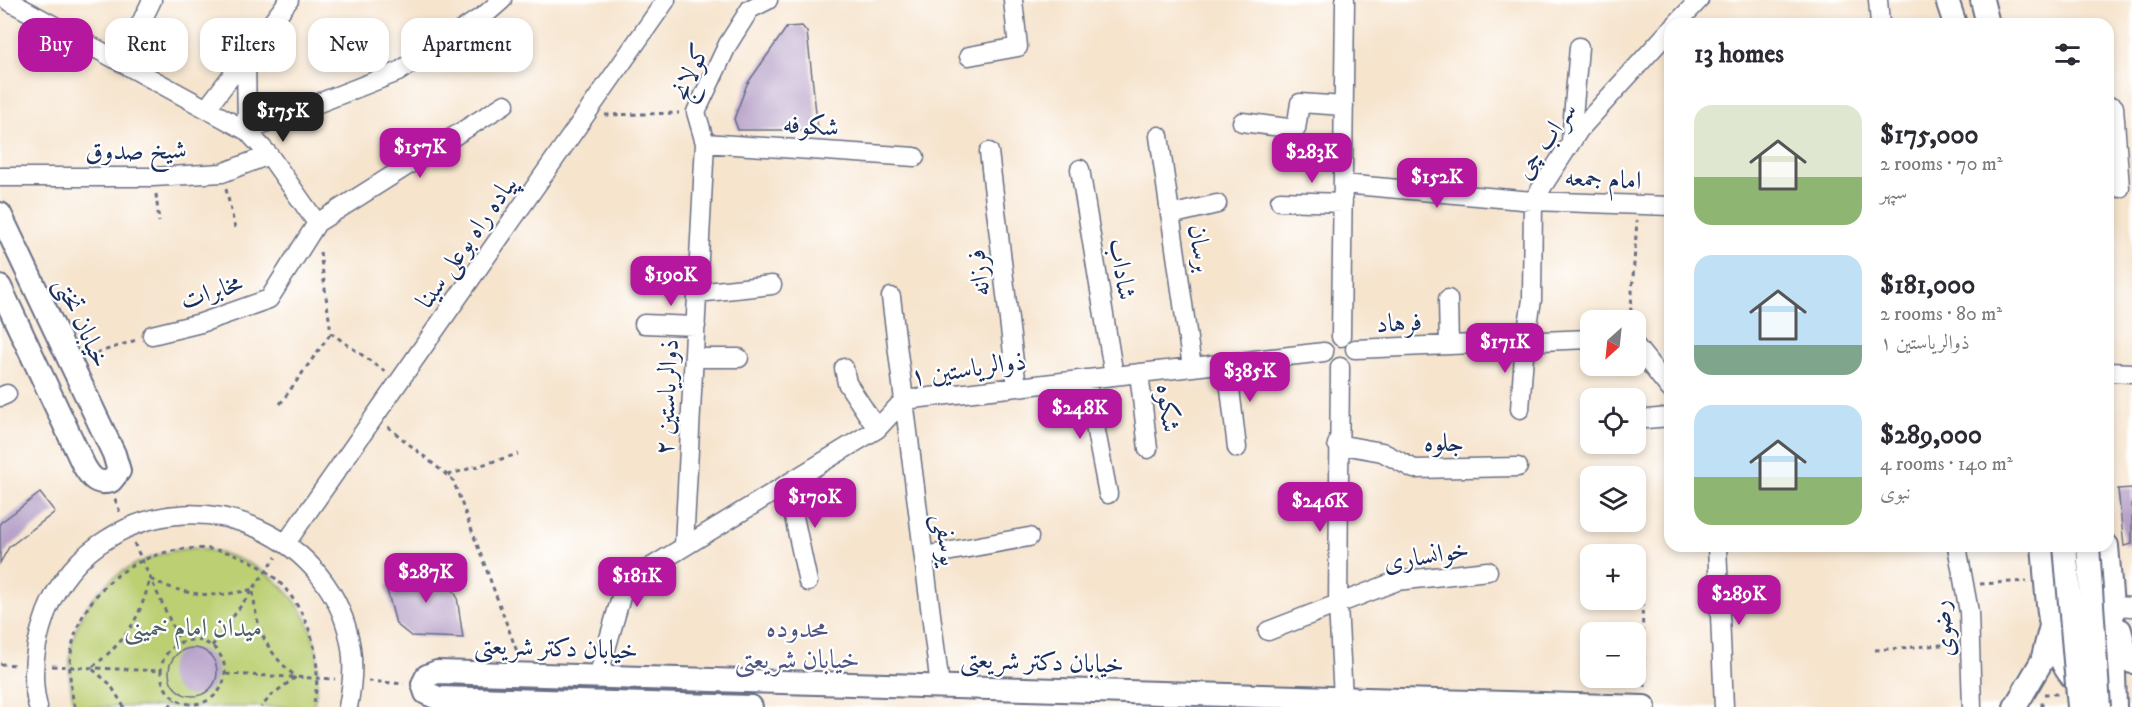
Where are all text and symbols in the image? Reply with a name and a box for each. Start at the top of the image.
chip: Buy [18,18,93,72]
chip: Rent [105,18,188,72]
chip: Filters [200,18,296,72]
chip: New [308,18,389,72]
chip: Apartment [401,18,533,72]
text: 13 homes [1694,38,1784,71]
icon: filters [2051,38,2084,71]
street label: کولانج [665,39,722,108]
pin: $175K [241,92,325,143]
street label: سراب چی [1508,96,1585,186]
text: $175K [257,99,309,124]
street label: شکوفه [782,108,840,145]
text: $175,000 [1880,119,1978,152]
pin: $157K [378,128,462,179]
icon: home [1742,129,1814,201]
pin: $283K [1270,133,1354,184]
street label: شیخ صدوق [85,134,187,175]
text: $157K [394,135,446,160]
text: $283K [1286,140,1338,165]
text: 2 rooms · 70 m² [1880,152,2003,177]
pin: $152K [1395,158,1479,209]
street label: امام جمعه [1563,161,1642,203]
text: $152K [1411,165,1463,190]
street label: پیاده راه بوعلی سینا [409,168,526,316]
text: سپهر [1880,181,1907,206]
street label: برسان [1180,222,1219,275]
street label: شاداب [1100,236,1143,303]
street label: فرزانه [960,247,999,298]
pin: $190K [629,256,713,307]
text: $190K [645,263,698,288]
street label: مخابرات [176,267,247,318]
text: $181,000 [1880,269,1975,302]
street label: خیابان تختی [45,272,117,374]
icon: home [1742,279,1814,351]
text: 2 rooms · 80 m² [1880,302,2002,327]
street label: فرهاد [1375,306,1423,341]
north arrow [1580,310,1646,376]
map controls [1580,310,1646,688]
pin: $171K [1463,323,1547,374]
text: $171K [1480,330,1530,355]
text: ذوالریاستین ۱ [1880,331,1970,356]
street label: ذوالریاستین ۲ [648,338,687,456]
street label: ذوالریاستین ۱ [908,345,1028,394]
pin: $385K [1208,352,1292,403]
text: $385K [1224,359,1276,384]
street label: شکوه [1148,382,1187,434]
button: locate [1580,388,1646,454]
pin: $248K [1038,389,1122,440]
text: $248K [1052,396,1108,421]
text: $289,000 [1880,419,1982,452]
street label: جلوه [1424,427,1464,460]
icon: home [1742,429,1814,501]
text: 4 rooms · 140 m² [1880,452,2013,477]
button: layers [1580,466,1646,532]
pin: $170K [773,478,857,529]
text: نبوی [1880,481,1911,506]
pin: $246K [1278,482,1362,533]
text: $170K [788,485,842,510]
text: $246K [1292,489,1348,514]
street label: یوسفی [925,512,965,570]
street label: خوانساری [1381,533,1471,580]
button: + [1580,544,1646,610]
pin: $287K [384,553,468,604]
pin: $181K [595,557,679,608]
text: $287K [398,560,454,585]
text: $181K [612,564,662,589]
pin: $289K [1697,575,1781,626]
text: $289K [1712,582,1766,607]
street label: رضوی [1924,599,1963,659]
park label: میدان امام خمینی [124,612,262,650]
district label: محدوده خیابان شریعتی [734,612,860,678]
button: − [1580,622,1646,688]
street label: خیابان دکتر شریعتی [473,629,639,669]
street label: خیابان دکتر شریعتی [959,643,1125,683]

